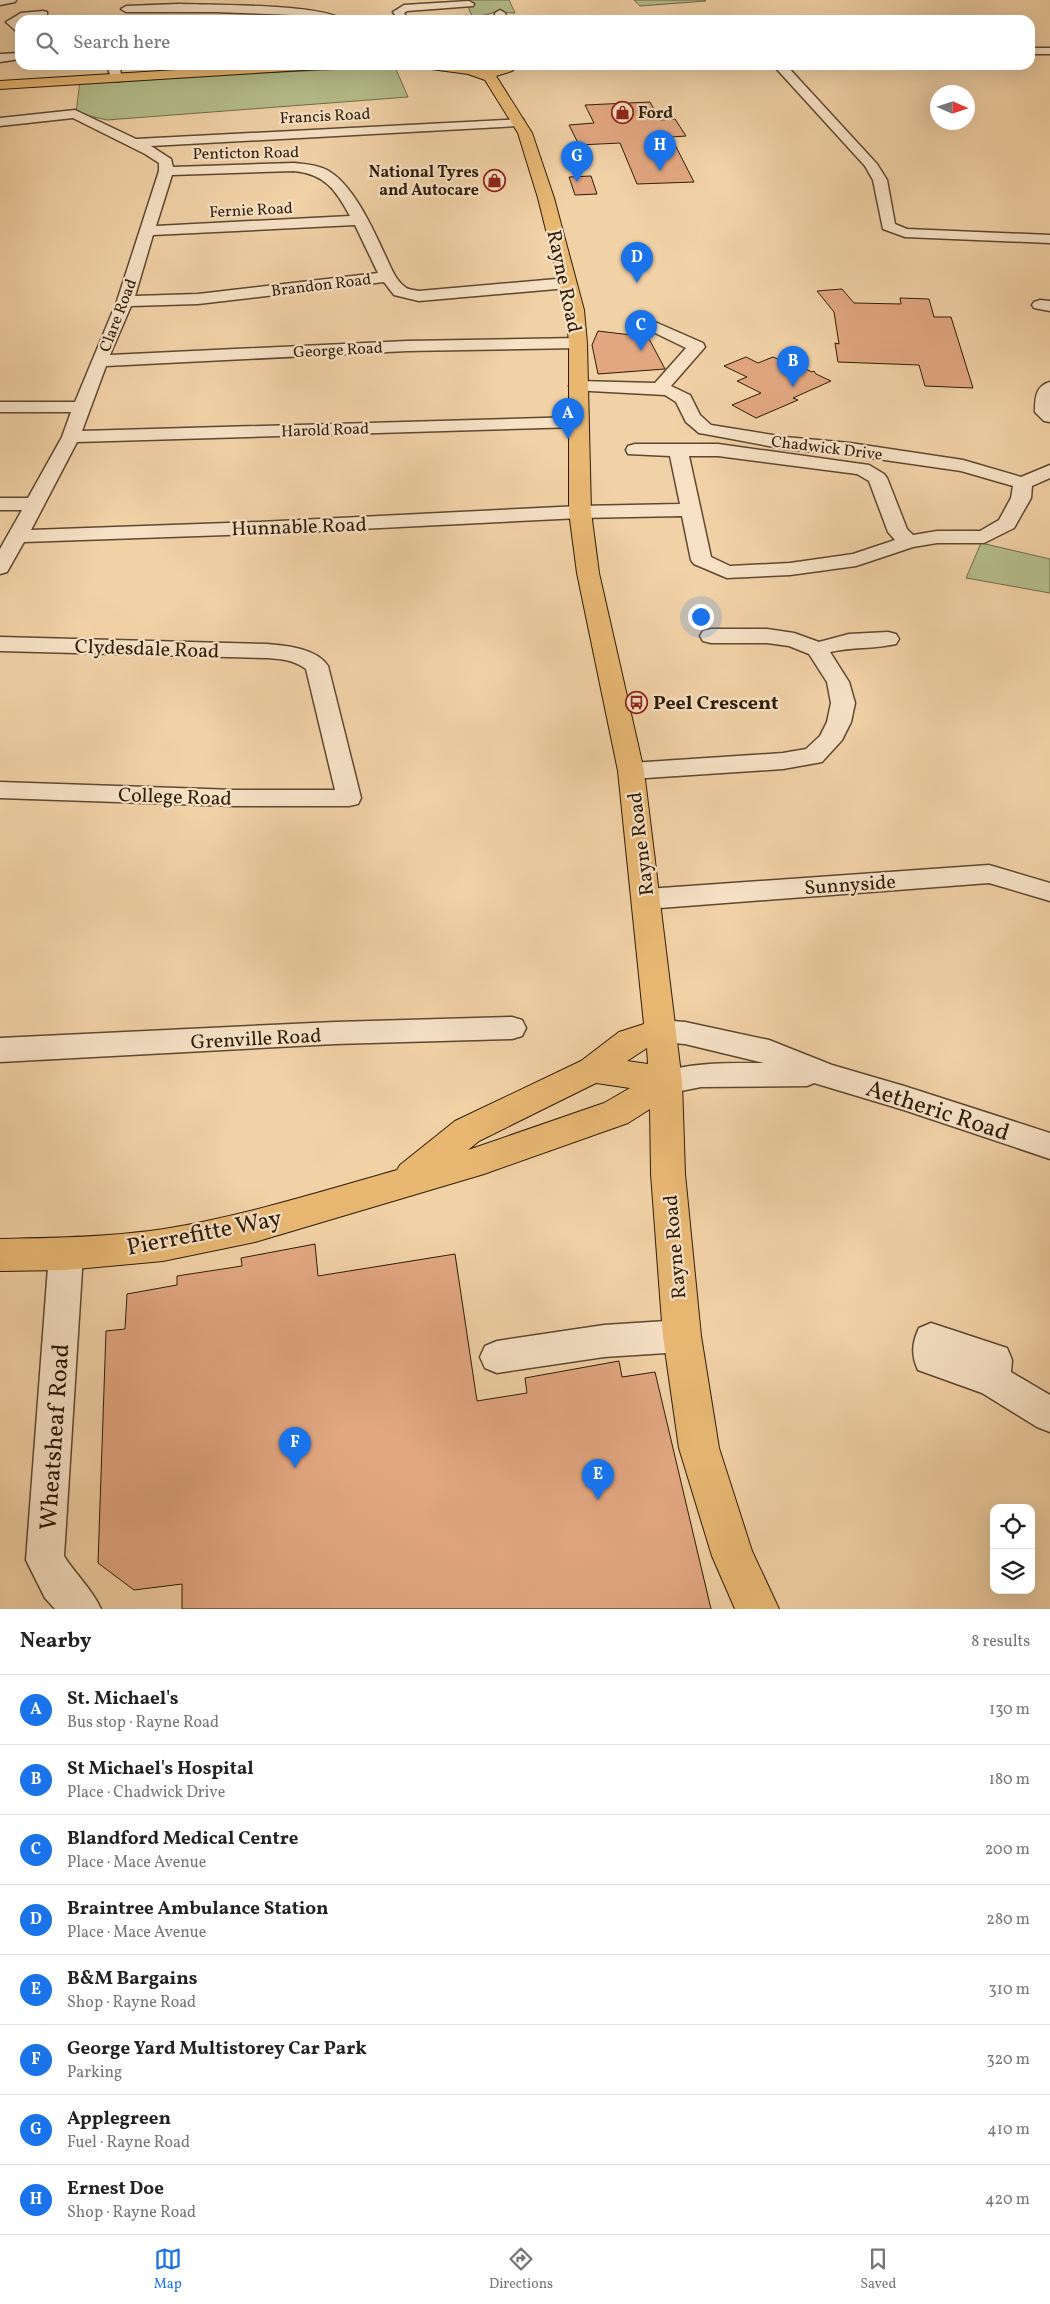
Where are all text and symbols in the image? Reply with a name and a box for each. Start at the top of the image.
search box [15,15,1035,70]
icon: search [33,29,61,57]
text: Search here [73,30,170,56]
north arrow [930,85,975,130]
shop icon: Ford [610,100,634,124]
place label: Ford [638,103,673,125]
street label: Francis Road [279,104,371,130]
pin: H [644,130,676,171]
pin: G [561,141,593,182]
street label: Penticton Road [193,142,299,166]
place label: National Tyres and Autocare [369,162,479,202]
shop icon: National Tyres and Autocare [483,168,507,192]
street label: Fernie Road [209,198,293,224]
street label: Rayne Road [538,227,588,335]
pin: D [621,242,653,283]
street label: Brandon Road [270,269,373,303]
street label: Clare Road [95,276,143,356]
pin: C [625,310,657,351]
street label: George Road [293,338,383,364]
pin: B [777,346,809,387]
pin: A [552,398,584,439]
street label: Harold Road [281,418,370,444]
street label: Chadwick Drive [770,431,884,467]
street label: Hunnable Road [231,512,367,544]
your location [688,604,714,630]
street label: Clydesdale Road [74,633,220,667]
bus stop icon: Peel Crescent [625,690,649,714]
place label: Peel Crescent [653,690,779,718]
street label: College Road [118,782,232,814]
street label: Rayne Road [622,790,662,897]
street label: Sunnyside [803,869,897,903]
street label: Grenville Road [190,1023,322,1057]
street label: Aetheric Road [861,1073,1013,1151]
street label: Rayne Road [657,1194,694,1300]
street label: Pierrefitte Way [124,1202,285,1266]
street label: Wheatsheaf Road [33,1343,79,1532]
pin: F [279,1427,311,1468]
pin: E [582,1459,614,1500]
map controls [990,1504,1035,1594]
button: locate [990,1504,1035,1549]
button: layers [990,1549,1035,1594]
text: Nearby [20,1627,91,1656]
text: 8 results [971,1631,1030,1653]
text: St. Michael's [67,1686,179,1712]
text: A [30,1699,42,1721]
text: 130 m [989,1699,1030,1721]
text: Bus stop · Rayne Road [67,1712,219,1734]
text: St Michael's Hospital [67,1756,254,1782]
text: B [31,1769,41,1791]
text: 180 m [989,1769,1030,1791]
text: Place · Chadwick Drive [67,1782,225,1804]
text: Blandford Medical Centre [67,1826,298,1852]
text: C [31,1839,41,1861]
text: 200 m [985,1839,1030,1861]
text: Place · Mace Avenue [67,1852,206,1874]
text: Braintree Ambulance Station [67,1896,329,1922]
text: D [30,1909,42,1931]
text: 280 m [986,1909,1030,1931]
text: Place · Mace Avenue [67,1922,206,1944]
text: B&M Bargains [67,1966,198,1992]
text: E [31,1979,41,2001]
text: 310 m [989,1979,1030,2001]
text: Shop · Rayne Road [67,1992,196,2014]
text: George Yard Multistorey Car Park [67,2036,367,2062]
text: F [31,2049,41,2071]
text: 320 m [986,2049,1030,2071]
text: Parking [67,2062,122,2084]
text: Applegreen [67,2106,171,2132]
text: G [30,2119,42,2141]
text: 410 m [987,2119,1030,2141]
text: Fuel · Rayne Road [67,2132,190,2154]
text: Ernest Doe [67,2176,164,2202]
text: H [30,2189,42,2211]
text: 420 m [985,2189,1030,2211]
text: Shop · Rayne Road [67,2202,196,2224]
tab: Map [154,2245,182,2294]
tab: Directions [489,2245,553,2294]
tab: Saved [860,2245,896,2294]

